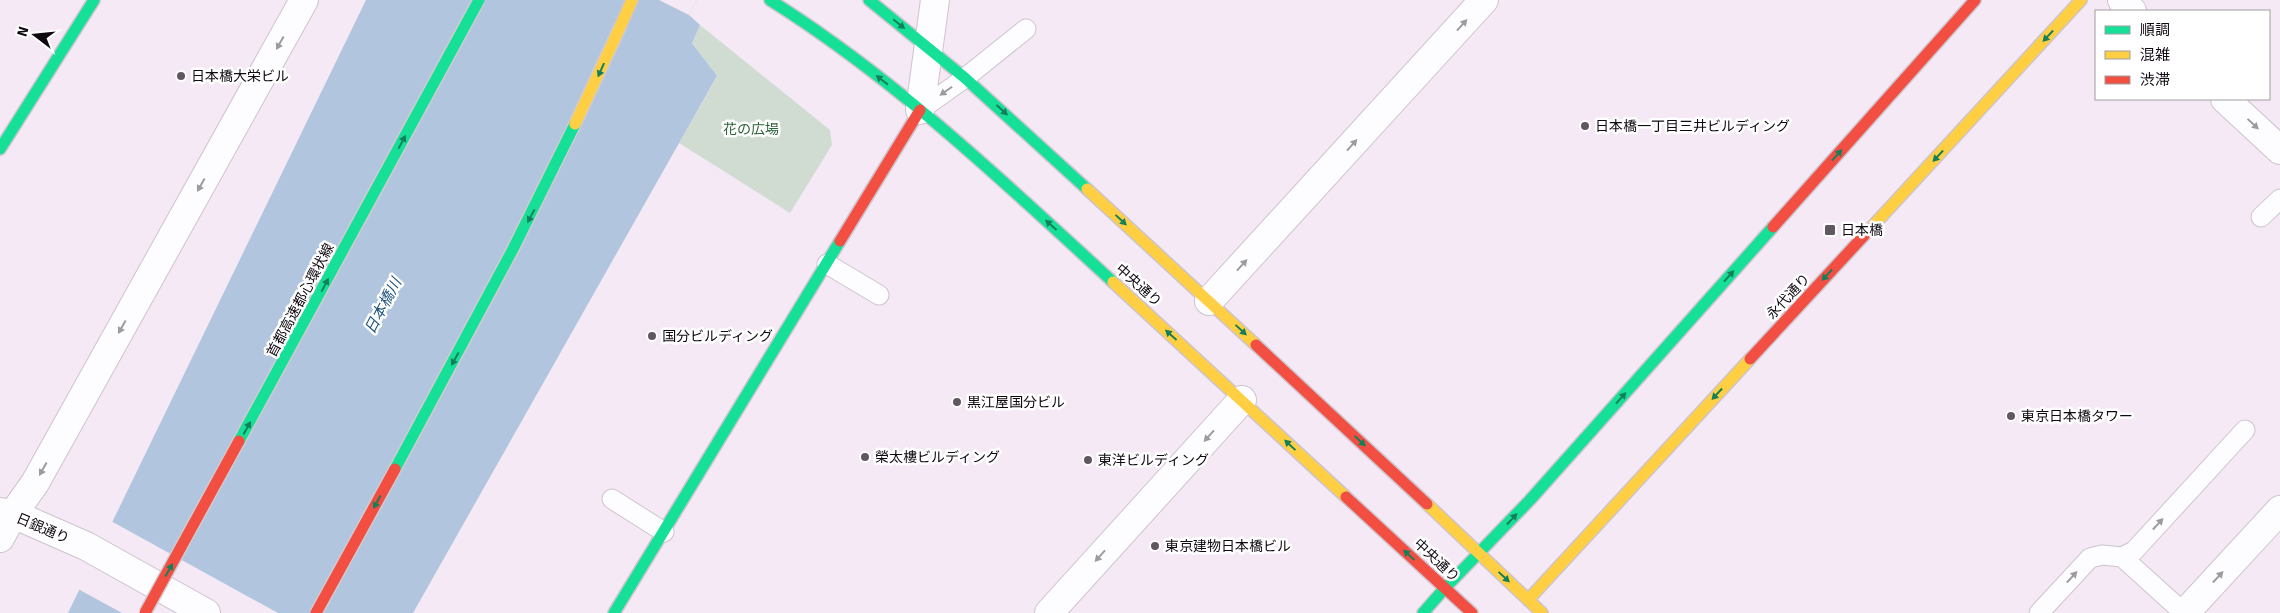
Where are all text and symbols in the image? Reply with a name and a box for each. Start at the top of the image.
north arrow [10,10,60,60]
legend [2095,10,2270,100]
one-way arrow [892,19,905,30]
one-way arrow [1456,19,1467,31]
text: 順調 [2140,21,2170,39]
text: N [13,25,32,39]
one-way arrow [2042,30,2054,42]
one-way arrow [276,35,284,50]
text: 混雑 [2140,46,2170,64]
one-way arrow [597,63,605,77]
place label: 日本橋大栄ビル [191,68,289,85]
marker: 日本橋大栄ビル [175,70,187,82]
text: 渋滞 [2140,71,2170,89]
one-way arrow [875,75,889,85]
one-way arrow [939,86,953,96]
one-way arrow [995,104,1007,116]
place label: 日本橋一丁目三井ビルディング [1595,118,1790,135]
one-way arrow [2246,118,2258,130]
marker: 日本橋一丁目三井ビルディング [1579,120,1591,132]
park label: 花の広場 [723,121,779,138]
one-way arrow [398,135,406,150]
one-way arrow [1346,139,1358,151]
one-way arrow [1831,149,1843,161]
one-way arrow [1932,149,1944,161]
one-way arrow [197,177,205,192]
one-way arrow [527,209,535,223]
one-way arrow [1115,214,1127,226]
one-way arrow [1045,219,1057,231]
place label: 日本橋 [1841,222,1883,239]
marker: 日本橋 [1823,223,1837,237]
street label: 首都高速都心環状線 [263,241,338,360]
one-way arrow [1236,259,1248,271]
street label: 中央通り [1112,260,1165,310]
one-way arrow [1822,269,1833,281]
street label: 永代通り [1763,270,1814,323]
one-way arrow [1723,271,1735,283]
water label: 日本橋川 [361,274,406,337]
one-way arrow [321,278,329,293]
one-way arrow [118,319,126,334]
one-way arrow [1234,324,1246,336]
place label: 国分ビルディング [662,328,773,345]
one-way arrow [1164,329,1177,340]
marker: 国分ビルディング [646,330,658,342]
one-way arrow [451,352,459,367]
one-way arrow [1711,388,1723,400]
one-way arrow [1615,392,1627,404]
place label: 黒江屋国分ビル [967,394,1065,411]
marker: 黒江屋国分ビル [951,396,963,408]
place label: 東京日本橋タワー [2021,408,2133,425]
marker: 東京日本橋タワー [2005,410,2017,422]
one-way arrow [243,421,252,435]
one-way arrow [1203,429,1215,441]
one-way arrow [1353,435,1365,447]
one-way arrow [1284,439,1297,450]
place label: 榮太樓ビルディング [875,449,1000,466]
marker: 榮太樓ビルディング [859,451,871,463]
place label: 東洋ビルディング [1098,452,1209,469]
marker: 東洋ビルディング [1082,454,1094,466]
one-way arrow [39,461,47,476]
one-way arrow [373,495,381,509]
street label: 日銀通り [14,510,72,547]
one-way arrow [1506,513,1518,525]
one-way arrow [2152,519,2164,531]
street label: 中央通り [1410,535,1463,586]
place label: 東京建物日本橋ビル [1165,538,1291,555]
marker: 東京建物日本橋ビル [1149,540,1161,552]
one-way arrow [1404,549,1416,561]
one-way arrow [1094,550,1106,562]
one-way arrow [164,564,173,577]
one-way arrow [1497,571,1509,583]
one-way arrow [2066,572,2078,584]
one-way arrow [2212,572,2224,584]

